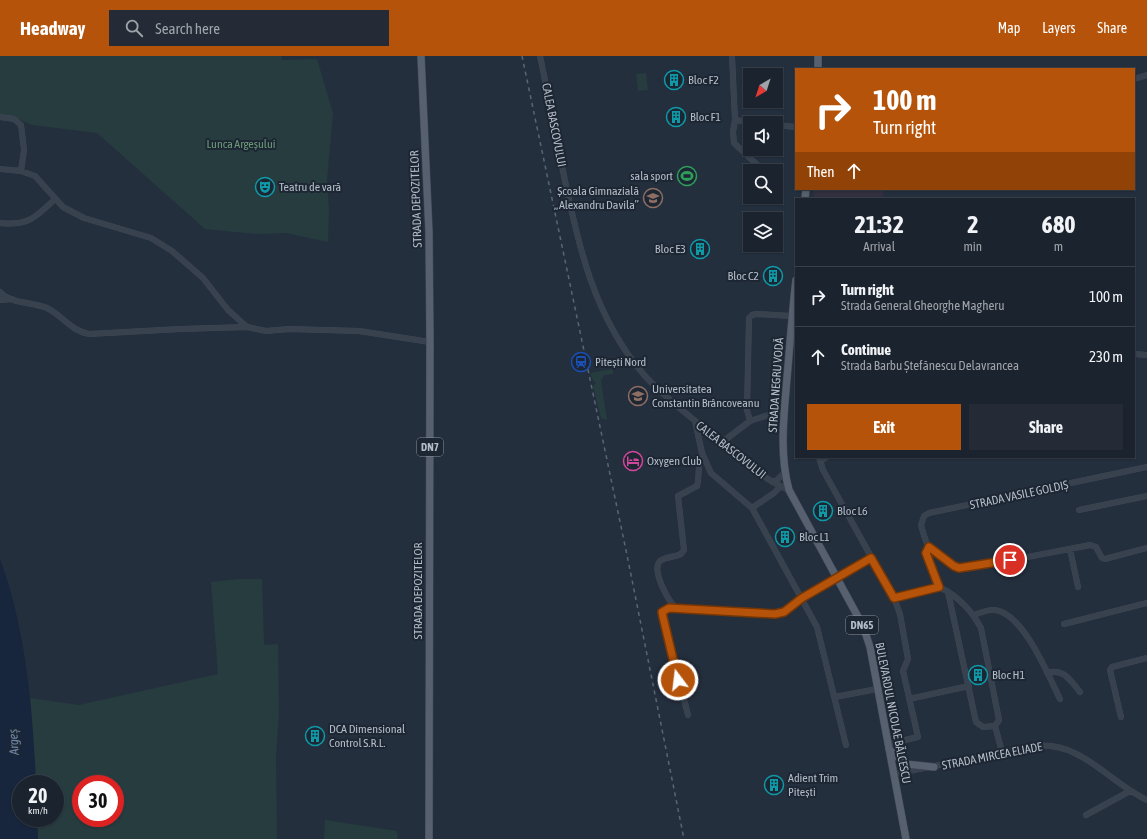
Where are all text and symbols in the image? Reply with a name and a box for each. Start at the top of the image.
search box [109,10,389,46]
text: Headway [20,17,85,39]
icon: search [123,17,145,39]
text: Search here [155,20,220,37]
text: Map [998,20,1020,36]
text: Layers [1042,20,1075,36]
text: Share [1097,20,1127,36]
north arrow [743,68,783,108]
map controls [743,68,783,252]
building icon: Bloc F2 [663,69,685,91]
place label: Bloc F2 [688,73,719,87]
street label: CALEA BASCOVULUI [539,82,569,168]
icon: right [807,84,859,136]
text: 100 m [873,84,936,116]
building icon: Bloc F1 [665,106,687,128]
place label: Bloc F1 [690,110,721,124]
button: sound [743,116,783,156]
text: Turn right [873,117,936,138]
park label: Lunca Argeșului [206,137,276,151]
street label: STRADA DEPOZITELOR [407,150,425,248]
icon: ahead [843,160,865,182]
text: Then [807,163,835,180]
button: search [743,164,783,204]
sports icon: sala sport [676,165,698,187]
place label: sala sport [630,169,674,183]
theatre icon: Teatru de vară [254,176,276,198]
place label: Teatru de vară [279,180,341,194]
place label: Școala Gimnazială „Alexandru Davila” [554,184,639,212]
school or university icon: Școala Gimnazială „Alexandru Davila” [642,187,664,209]
text: 21:32 [855,211,904,238]
text: 2 [967,211,978,238]
text: 680 [1042,211,1075,238]
button: layers [743,212,783,252]
building icon: Bloc E3 [689,238,711,260]
text: Arrival [863,239,895,254]
text: min [963,239,982,254]
text: m [1054,239,1063,254]
place label: Bloc E3 [655,242,686,256]
building icon: Bloc C2 [762,265,784,287]
place label: Bloc C2 [727,269,759,283]
text: Turn right [841,281,894,298]
icon: right [807,286,829,308]
text: 100 m [1089,288,1123,305]
text: Strada General Gheorghe Magheru [841,298,1005,313]
street label: STRADA NEGRU VODĂ [766,337,786,433]
text: Continue [841,341,891,358]
icon: ahead [807,346,829,368]
text: 230 m [1089,348,1123,365]
station icon: Pitești Nord [570,351,592,373]
place label: Pitești Nord [595,355,646,369]
text: Strada Barbu Ștefănescu Delavrancea [841,358,1019,373]
place label: Universitatea Constantin Brâncoveanu [652,382,760,410]
school or university icon: Universitatea Constantin Brâncoveanu [627,385,649,407]
button: Exit [807,404,961,450]
button: Share [969,404,1123,450]
street label: CALEA BASCOVULUI [693,418,769,482]
road number: DN7 [417,438,443,456]
hotel icon: Oxygen Club [622,450,644,472]
place label: Oxygen Club [647,454,702,468]
street label: STRADA VASILE GOLDIȘ [968,478,1070,512]
building icon: Bloc L6 [812,500,834,522]
place label: Bloc L6 [837,504,868,518]
building icon: Bloc L1 [774,526,796,548]
place label: Bloc L1 [799,530,830,544]
street label: STRADA DEPOZITELOR [411,542,425,640]
pin [993,543,1027,577]
icon: arrive [999,549,1021,571]
road number: DN65 [846,616,878,634]
street label: BULEVARDUL NICOLAE BĂLCESCU [872,641,914,785]
position arrow [657,659,699,701]
building icon: Bloc H1 [967,664,989,686]
place label: Bloc H1 [992,668,1025,682]
place label: DCA Dimensional Control S.R.L. [329,722,406,750]
building icon: DCA Dimensional Control S.R.L. [304,725,326,747]
water label: Argeș [5,728,22,756]
street label: STRADA MIRCEA ELIADE [941,739,1043,773]
place label: Adient Trim Pitești [788,771,838,799]
building icon: Adient Trim Pitești [763,774,785,796]
speed limit sign: 30 [72,775,124,827]
text: 20 [29,784,47,807]
text: km/h [28,805,48,816]

